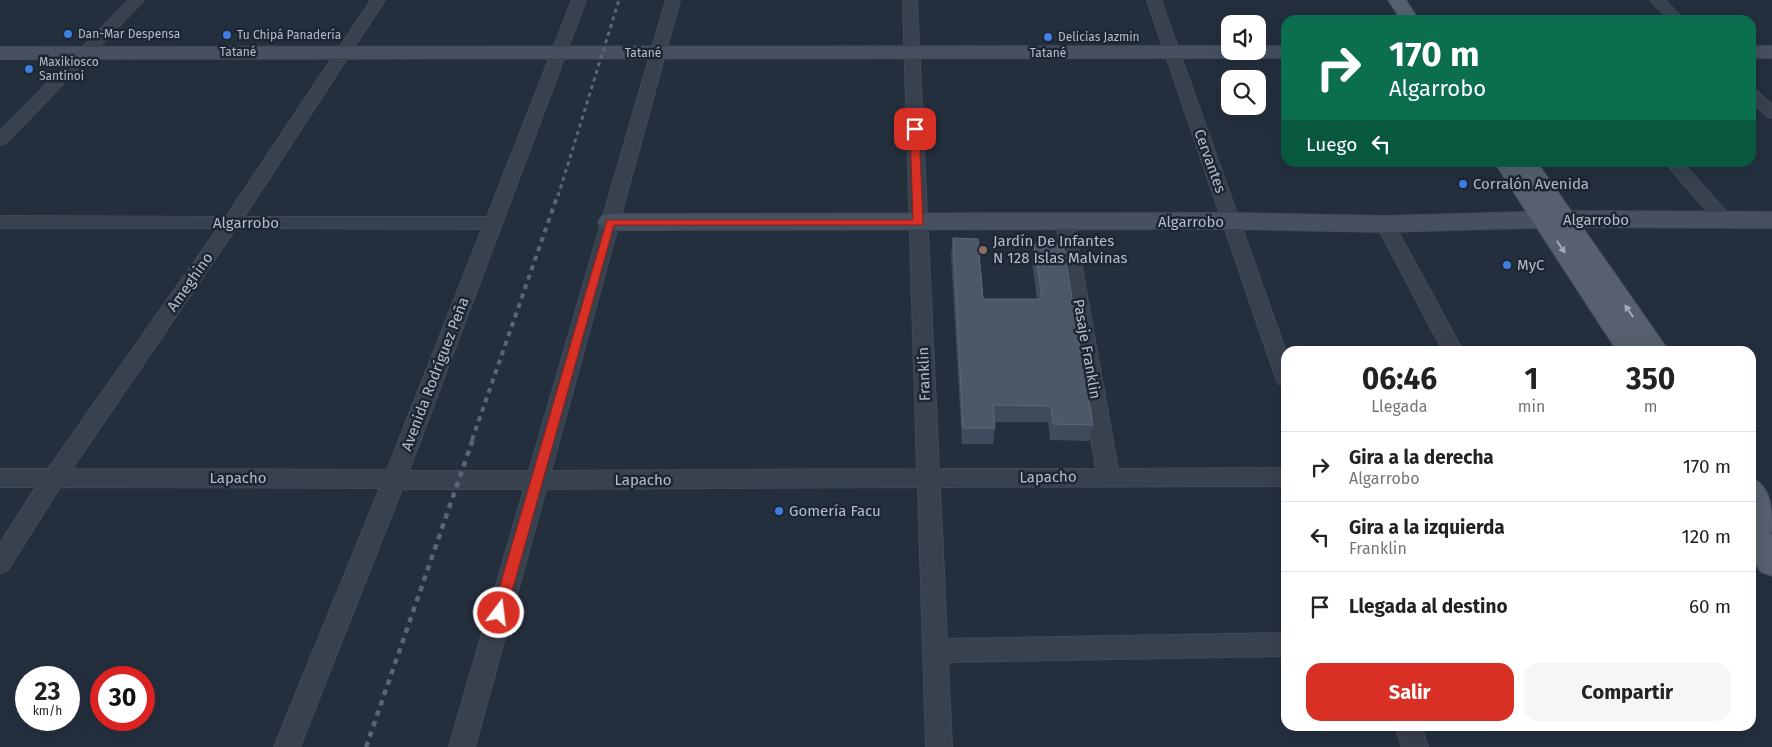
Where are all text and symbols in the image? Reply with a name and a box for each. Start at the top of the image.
map controls [1221,15,1266,115]
button: sound [1221,15,1266,60]
place label: Dan-Mar Despensa [78,27,180,41]
marker: Dan-Mar Despensa [62,28,74,40]
place label: Tu Chipá Panadería [237,28,341,42]
marker: Tu Chipá Panadería [221,29,233,41]
place label: Delicias Jazmin [1058,30,1140,44]
marker: Delicias Jazmin [1042,31,1054,43]
text: 170 m [1389,33,1480,75]
icon: right [1306,35,1371,100]
street label: Tatané [220,45,256,59]
street label: Tatané [625,46,661,60]
street label: Tatané [1030,46,1066,60]
place label: Maxikiosco Santinoi [39,55,99,83]
marker: Maxikiosco Santinoi [23,63,35,75]
button: search [1221,70,1266,115]
text: Algarrobo [1389,75,1486,102]
pin [894,108,936,150]
icon: arrive [901,115,929,143]
street label: Cervantes [1190,127,1230,195]
icon: left [1367,130,1395,158]
text: Luego [1306,133,1357,156]
place label: Corralón Avenida [1473,175,1589,193]
marker: Corralón Avenida [1457,178,1469,190]
street label: Algarrobo [1563,211,1629,229]
street label: Algarrobo [1158,213,1224,231]
street label: Algarrobo [213,214,279,232]
place label: Jardín De Infantes N 128 Islas Malvinas [993,232,1127,267]
one-way arrow [1556,240,1566,254]
marker: Jardín De Infantes N 128 Islas Malvinas [977,244,989,256]
street label: Ameghino [163,249,217,315]
place label: MyC [1517,256,1545,274]
marker: MyC [1501,259,1513,271]
street label: Avenida Rodríguez Peña [397,295,473,453]
street label: Pasaje Franklin [1069,298,1105,400]
one-way arrow [1624,304,1634,318]
street label: Franklin [914,347,934,401]
text: 06:46 [1362,361,1437,397]
text: 1 [1525,361,1539,397]
text: 350 [1626,361,1675,397]
text: Llegada [1371,397,1427,416]
text: min [1518,397,1545,416]
text: m [1644,397,1658,416]
text: Gira a la derecha [1349,446,1494,469]
icon: right [1306,453,1334,481]
text: 170 m [1683,455,1731,478]
street label: Lapacho [1019,468,1077,486]
street label: Lapacho [209,469,267,487]
text: Algarrobo [1349,469,1420,488]
street label: Lapacho [614,471,672,489]
place label: Gomería Facu [789,502,881,520]
marker: Gomería Facu [773,505,785,517]
text: Gira a la izquierda [1349,516,1505,539]
icon: left [1306,523,1334,551]
text: 120 m [1681,525,1731,548]
text: Franklin [1349,539,1407,558]
position arrow [472,586,524,638]
icon: arrive [1306,593,1334,621]
text: Llegada al destino [1349,595,1508,618]
text: 60 m [1689,595,1731,618]
button: Salir [1306,663,1514,721]
button: Compartir [1524,663,1731,721]
speed limit sign: 30 [90,666,155,731]
text: 23 [35,677,60,707]
text: km/h [33,704,62,718]

